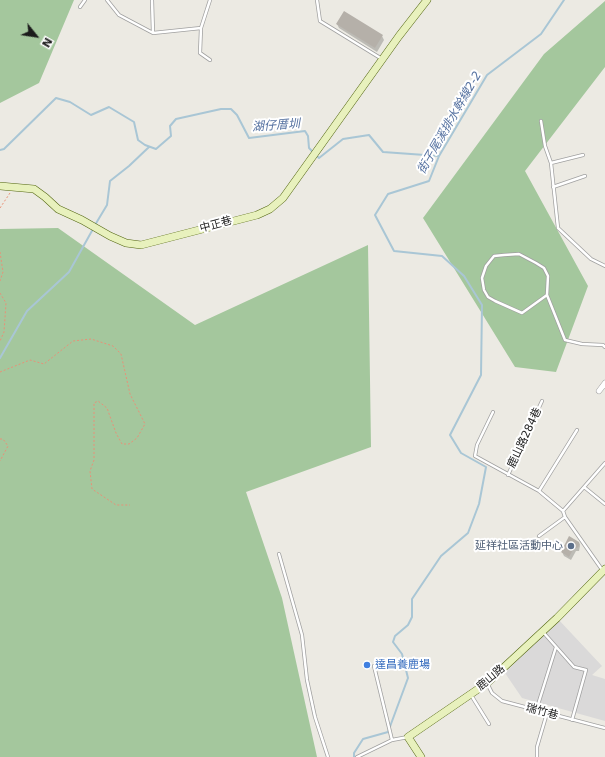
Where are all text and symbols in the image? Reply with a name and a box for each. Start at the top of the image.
north arrow [16,16,56,56]
text: N [39,35,55,49]
water label: 街子尾溪排水幹線2-2 [415,69,485,177]
water label: 湖仔厝圳 [252,117,300,135]
street label: 中正巷 [198,214,234,236]
street label: 鹿山路284巷 [505,406,545,470]
place label: 延祥社區活動中心 [475,539,563,553]
marker: 延祥社區活動中心 [566,541,576,551]
place label: 達昌養鹿場 [375,658,430,672]
marker: 達昌養鹿場 [362,660,372,670]
street label: 鹿山路 [474,662,508,694]
street label: 瑞竹巷 [524,701,560,723]

